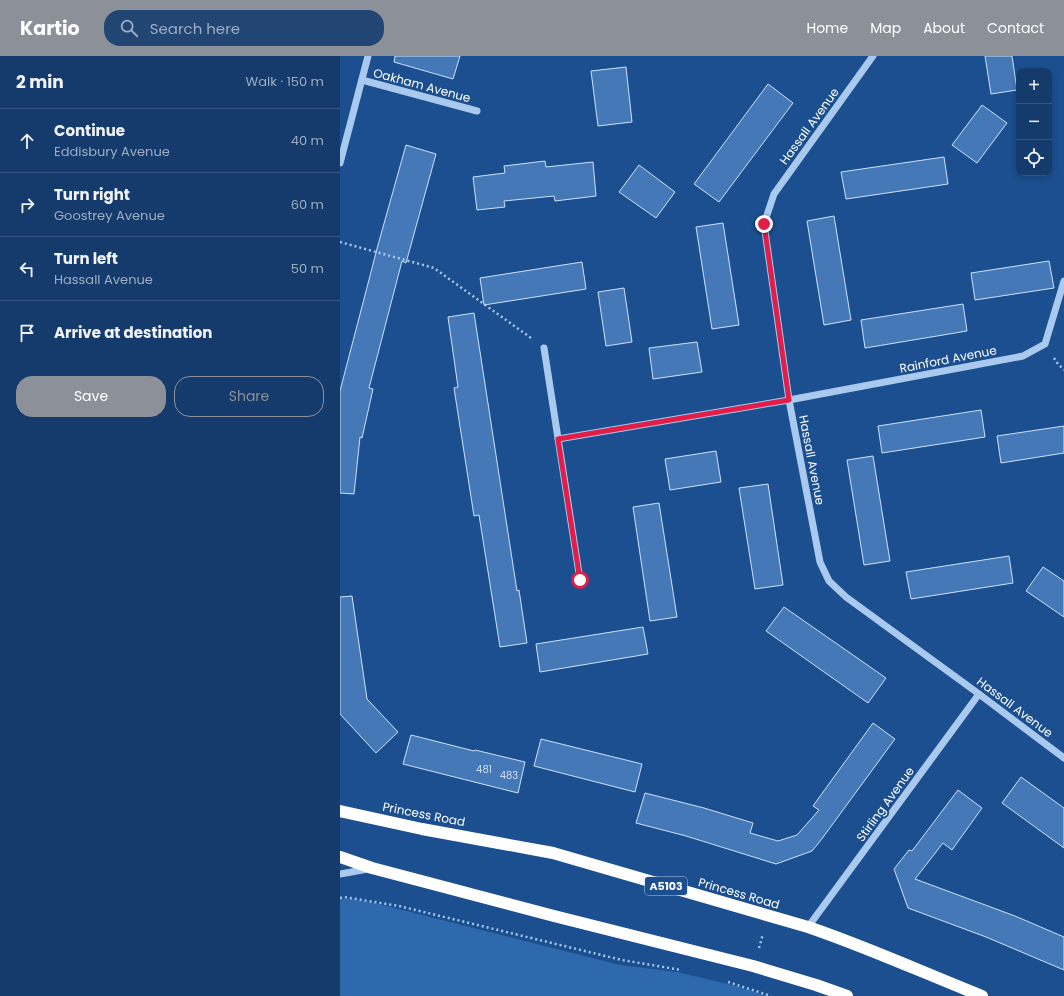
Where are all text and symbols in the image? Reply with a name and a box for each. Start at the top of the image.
search box [104,10,384,46]
text: Kartio [20,15,80,42]
icon: search [118,17,140,39]
text: Search here [150,18,240,39]
text: Home [806,18,848,38]
text: Map [870,18,901,38]
text: About [923,18,965,38]
text: Contact [987,18,1044,38]
street label: Oakham Avenue [371,64,473,106]
map controls [1016,68,1052,176]
button: + [1016,68,1052,104]
text: 2 min [16,70,64,94]
text: Walk · 150 m [246,72,324,91]
street label: Hassall Avenue [775,84,843,168]
button: − [1016,104,1052,140]
text: Continue [54,120,125,141]
icon: ahead [16,130,38,152]
text: 40 m [291,131,324,150]
button: locate [1016,140,1052,176]
text: Eddisbury Avenue [54,142,170,161]
text: Turn right [54,184,130,205]
icon: right [16,194,38,216]
text: 60 m [291,195,324,214]
text: Goostrey Avenue [54,206,165,225]
route end [755,215,773,233]
text: Turn left [54,248,118,269]
icon: left [16,258,38,280]
text: 50 m [291,259,324,278]
text: Hassall Avenue [54,270,153,289]
icon: arrive [16,322,38,344]
text: Arrive at destination [54,322,212,343]
street label: Rainford Avenue [898,341,998,377]
button: Save [16,376,166,417]
button: Share [174,376,324,417]
street label: Hassall Avenue [795,414,829,506]
route start [571,571,589,589]
street label: Hassall Avenue [973,673,1057,741]
house number: 481 [476,762,492,777]
street label: Stirling Avenue [852,763,918,845]
house number: 483 [500,768,518,783]
street label: Princess Road [381,798,467,830]
street label: Princess Road [696,873,782,913]
road number: A5103 [645,877,687,895]

